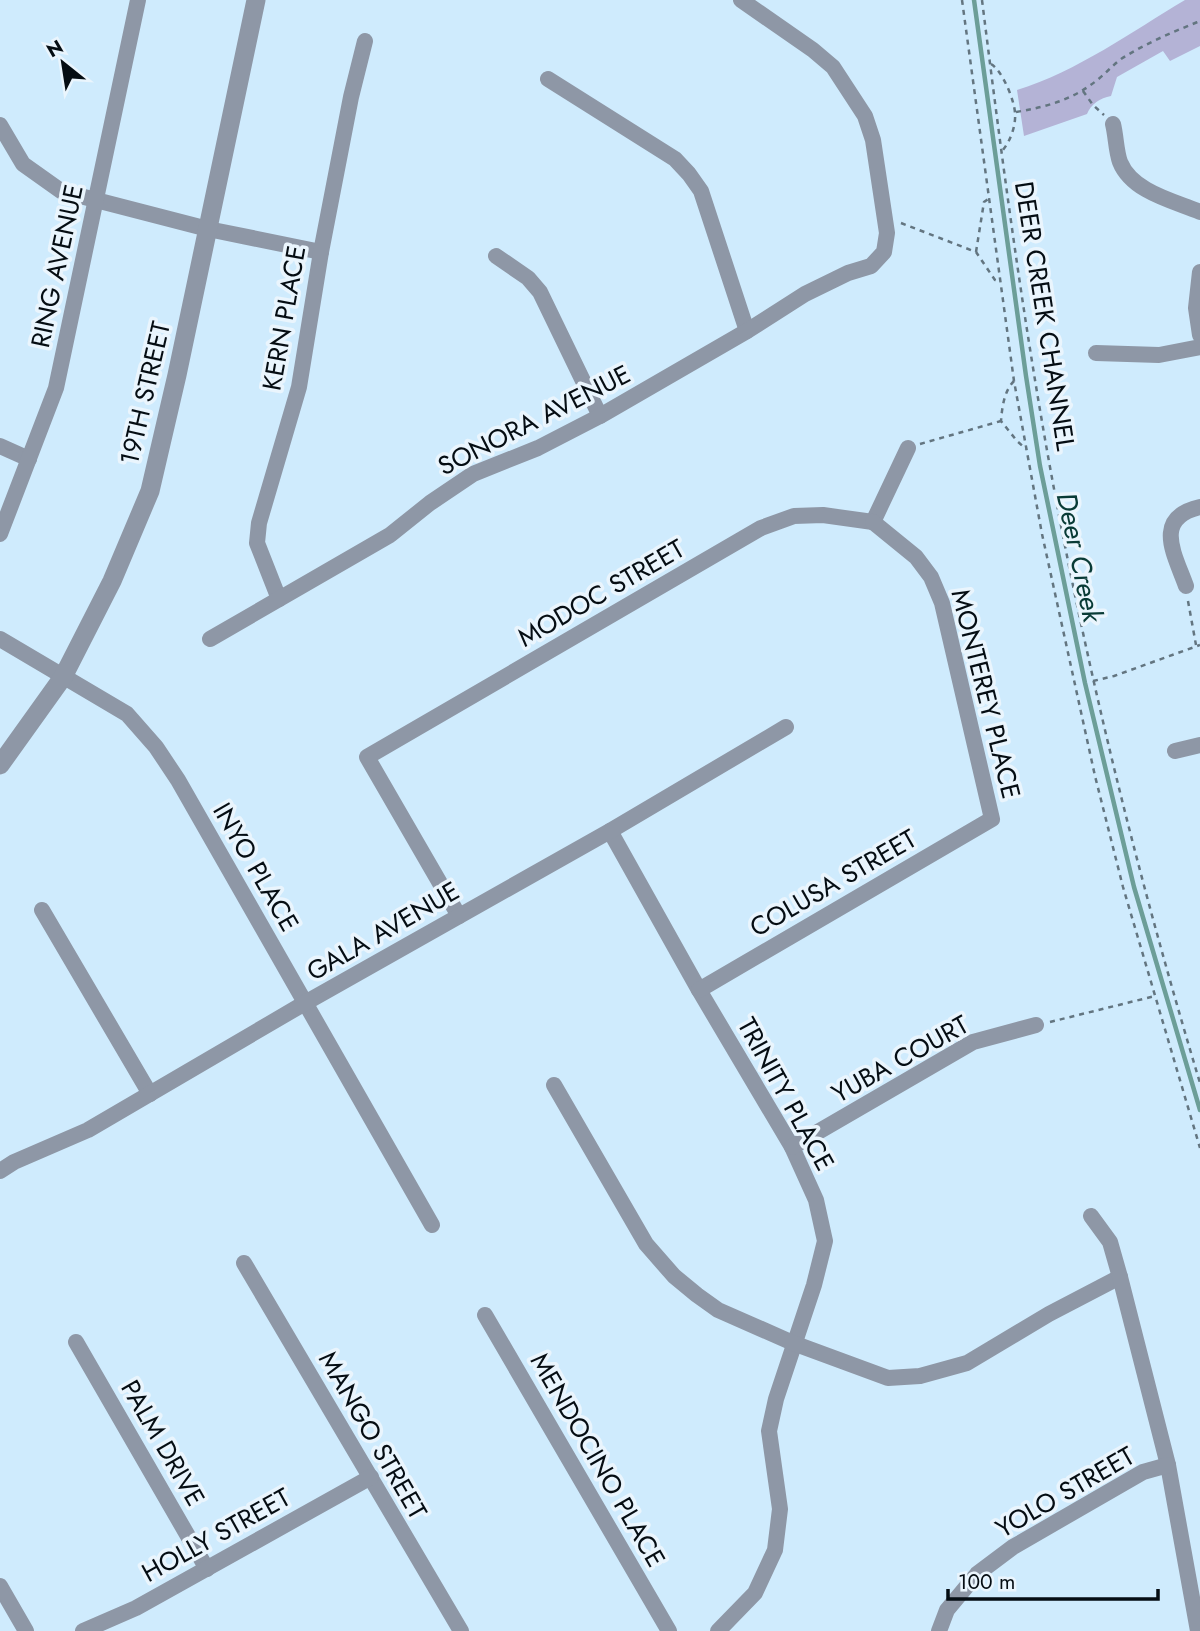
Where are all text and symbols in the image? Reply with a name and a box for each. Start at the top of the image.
north arrow [28,28,98,98]
text: N [41,33,68,64]
street label: DEER CREEK CHANNEL [1005,179,1085,454]
street label: RING AVENUE [21,181,93,351]
street label: KERN PLACE [253,242,315,394]
street label: 19TH STREET [110,318,180,468]
street label: SONORA AVENUE [431,355,637,485]
water label: Deer Creek [1046,488,1113,627]
street label: MODOC STREET [511,530,691,656]
street label: MONTEREY PLACE [942,585,1030,803]
street label: INYO PLACE [204,795,308,939]
street label: COLUSA STREET [742,820,924,946]
street label: GALA AVENUE [300,872,466,990]
street label: YUBA COURT [825,1006,975,1112]
street label: TRINITY PLACE [728,1010,844,1178]
street label: MANGO STREET [309,1344,437,1526]
street label: MENDOCINO PLACE [521,1346,675,1574]
street label: PALM DRIVE [111,1373,215,1513]
street label: YOLO STREET [989,1437,1141,1547]
street label: HOLLY STREET [135,1478,297,1592]
scale bar [948,1558,1158,1602]
text: 100 m [958,1567,1015,1597]

